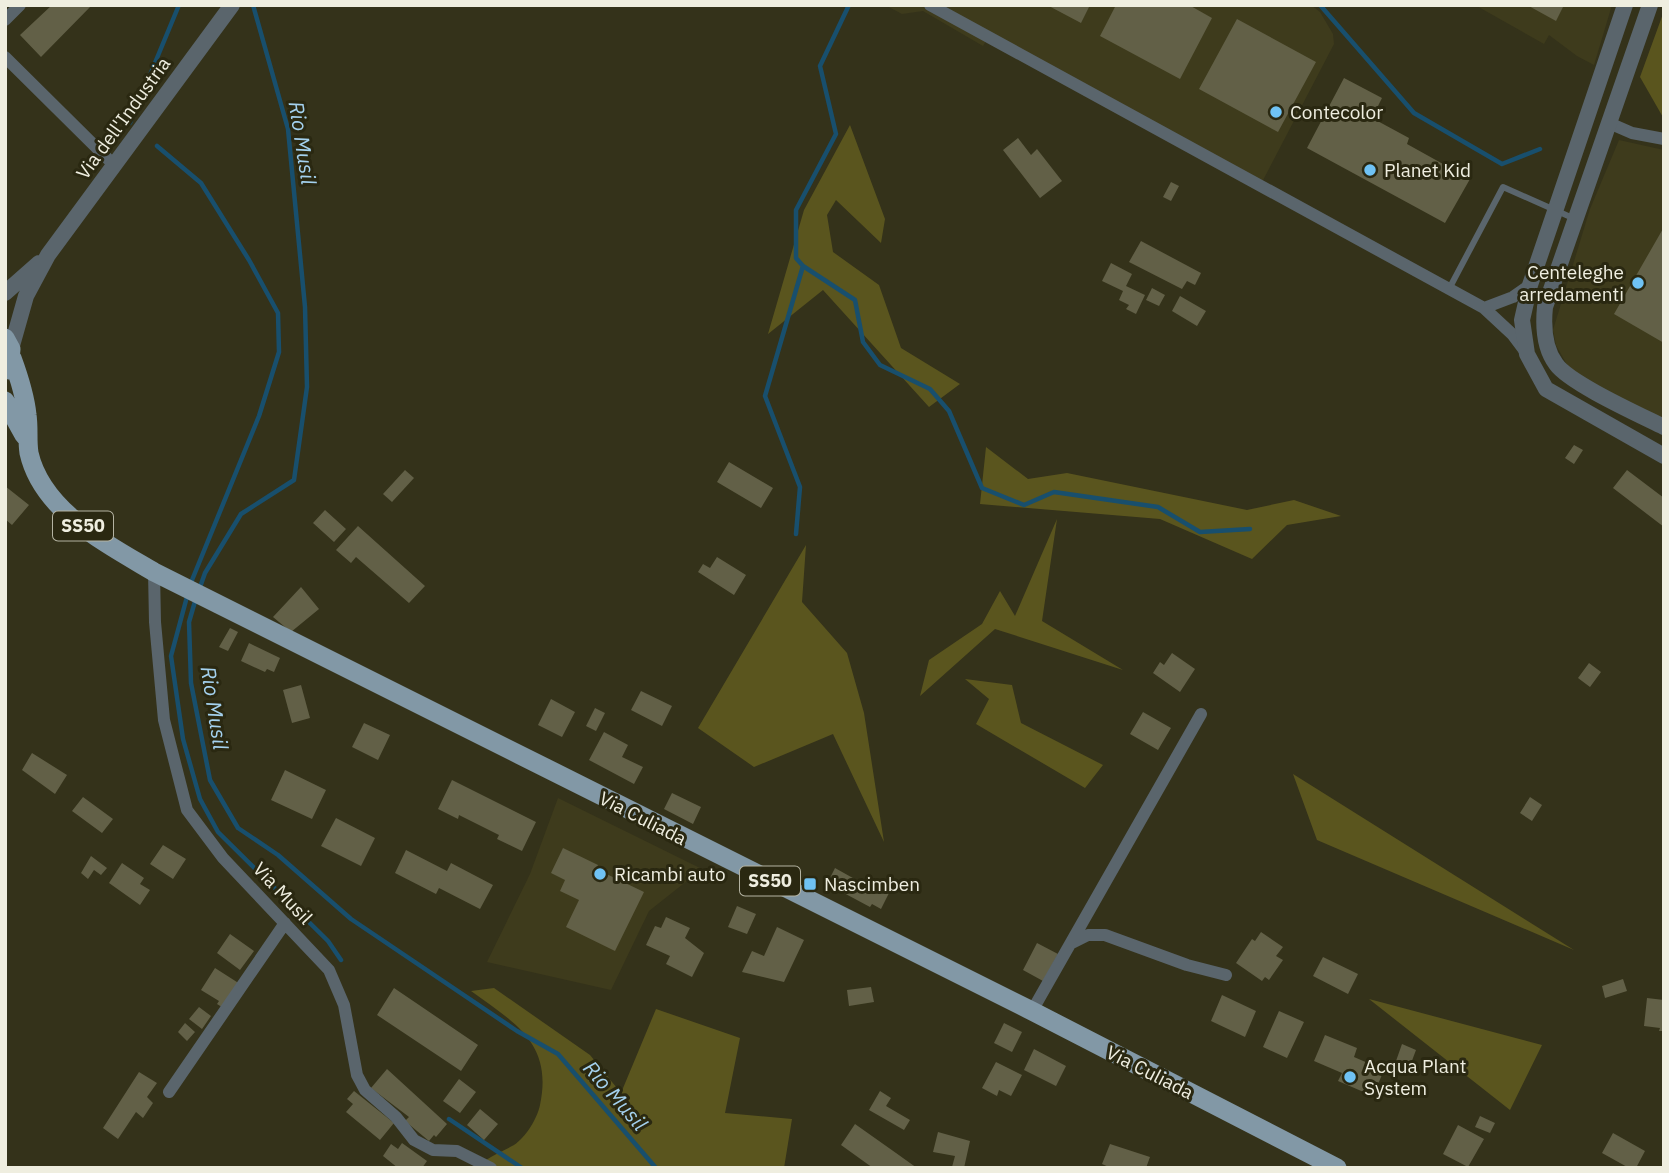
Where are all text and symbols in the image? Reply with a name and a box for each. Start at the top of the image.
street label: Via dell'Industria [71,52,175,184]
water label: Rio Musil [283,99,323,187]
place label: Contecolor [1290,100,1383,124]
marker: Contecolor [1268,104,1284,120]
place label: Planet Kid [1384,158,1471,182]
marker: Planet Kid [1362,162,1378,178]
place label: Centeleghe arredamenti [1519,260,1624,306]
marker: Centeleghe arredamenti [1630,275,1646,291]
road number: SS50 [53,512,113,540]
water label: Rio Musil [195,664,235,752]
street label: Via Culiada [595,786,691,850]
street label: Via Musil [248,857,318,929]
place label: Ricambi auto [614,862,726,886]
marker: Ricambi auto [592,866,608,882]
road number: SS50 [740,866,800,896]
place label: Nascimben [824,872,920,896]
marker: Nascimben [802,876,818,892]
street label: Via Culiada [1102,1040,1198,1104]
water label: Rio Musil [577,1054,654,1137]
place label: Acqua Plant System [1364,1054,1466,1100]
marker: Acqua Plant System [1342,1069,1358,1085]

